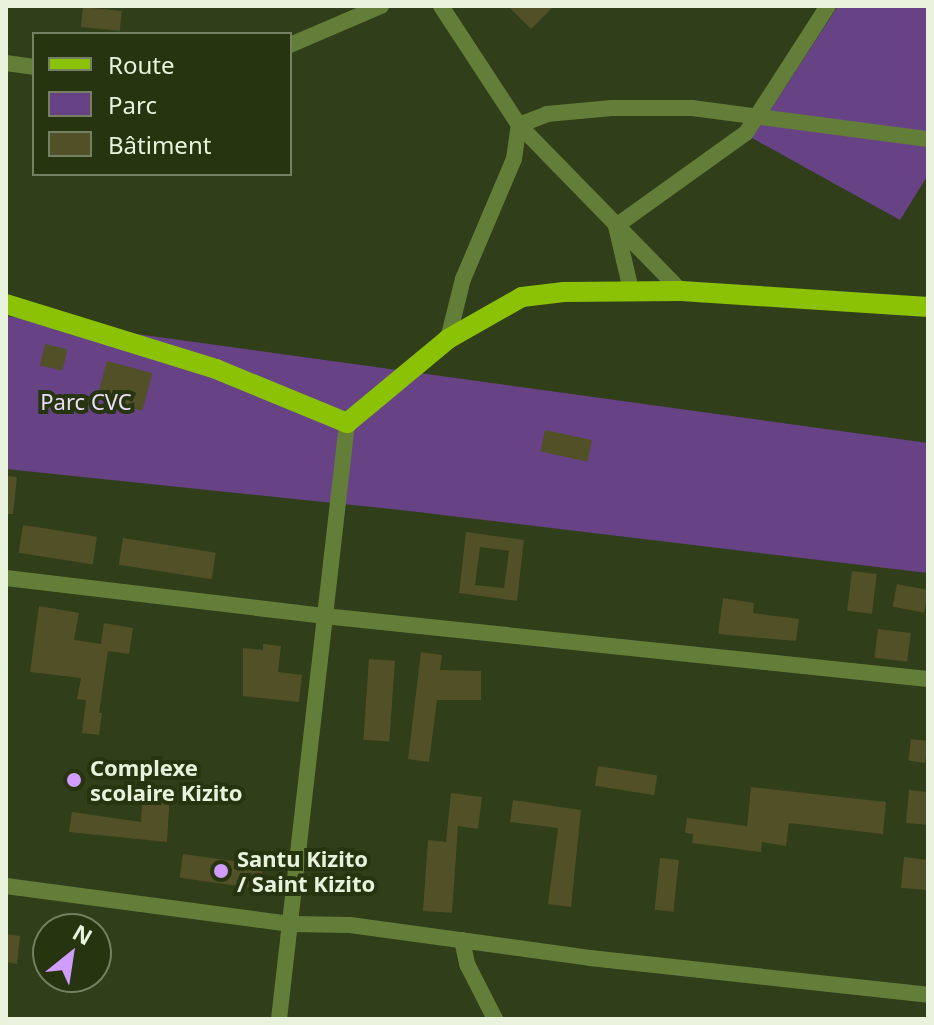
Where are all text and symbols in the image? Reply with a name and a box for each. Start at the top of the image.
legend [32,32,292,176]
text: Route [108,48,174,81]
text: Parc [108,88,157,121]
text: Bâtiment [108,128,211,161]
park label: Parc CVC [40,389,132,415]
place label: Complexe scolaire Kizito [90,754,243,806]
marker: Complexe scolaire Kizito [65,771,83,789]
place label: Santu Kizito / Saint Kizito [237,845,375,896]
marker: Santu Kizito / Saint Kizito [212,862,230,880]
north arrow [32,913,112,993]
text: N [68,916,98,951]

